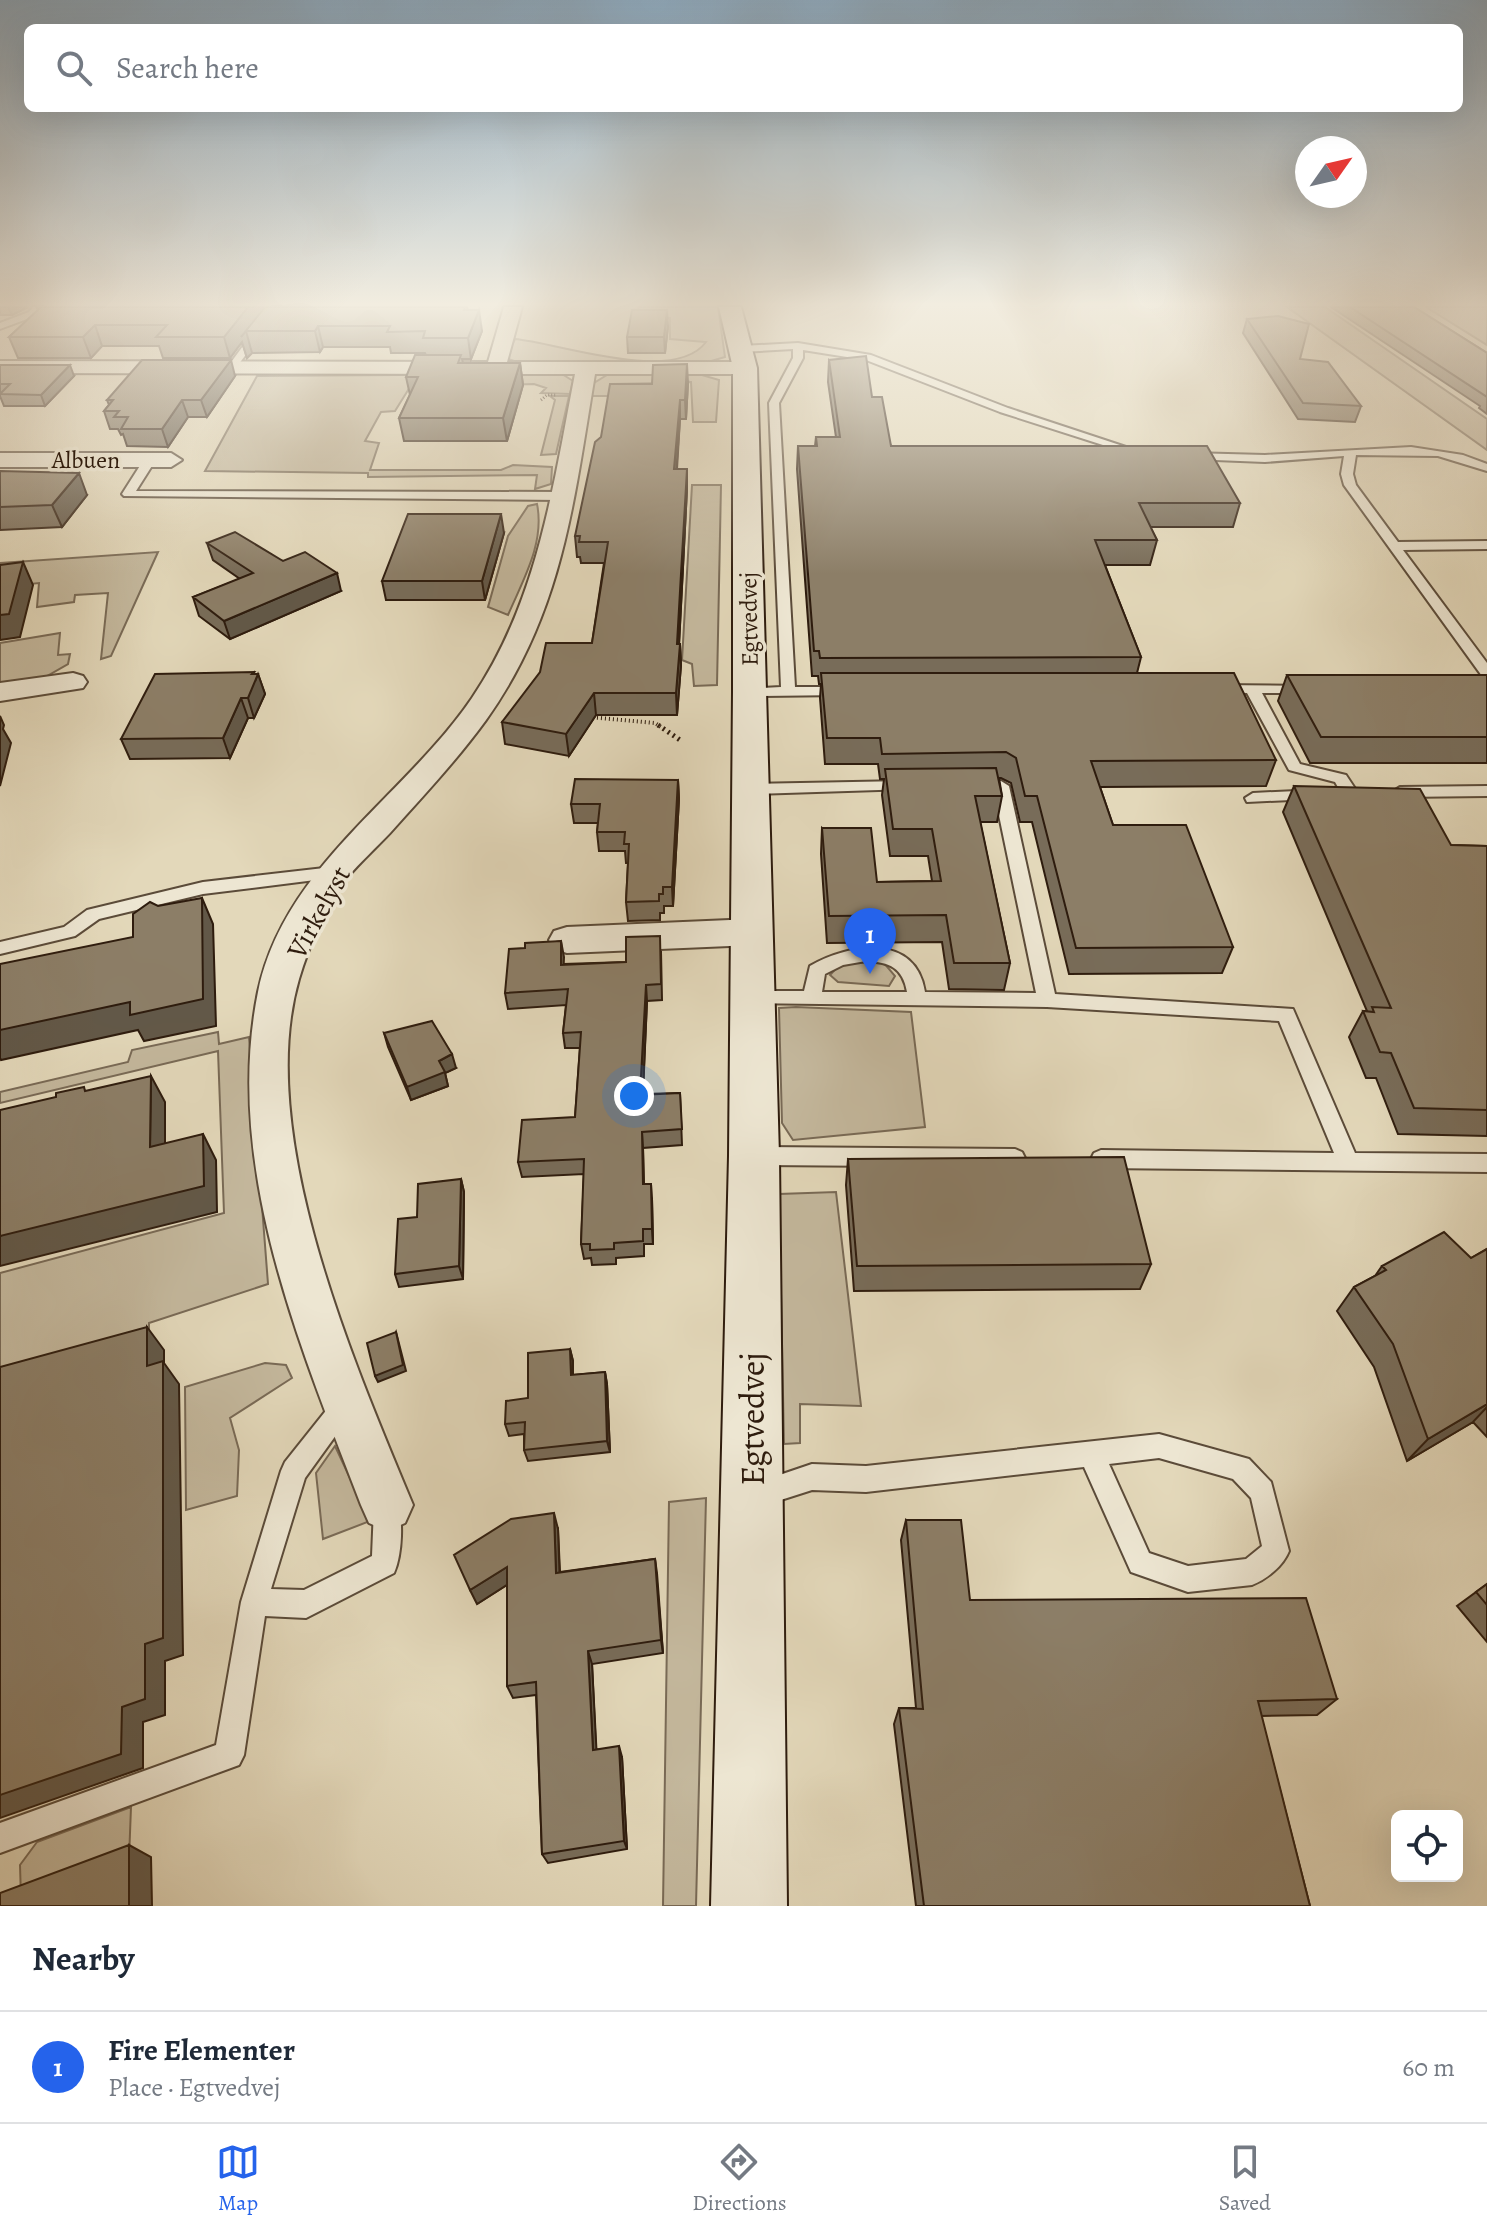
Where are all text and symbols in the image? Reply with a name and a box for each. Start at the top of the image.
search box [24,24,1463,112]
icon: search [52,46,96,90]
text: Search here [116,48,259,88]
north arrow [1295,136,1367,208]
street label: Albuen [51,444,120,476]
street label: Egtvedvej [732,572,766,666]
street label: Virkelyst [277,859,360,966]
pin: 1 [844,908,896,974]
your location [614,1076,654,1116]
street label: Egtvedvej [729,1352,776,1486]
map controls [1391,1810,1463,1882]
button: locate [1391,1810,1463,1882]
text: Nearby [32,1935,135,1982]
text: Fire Elementer [108,2030,295,2070]
text: 1 [53,2050,63,2085]
text: 60 m [1402,2050,1455,2085]
text: Place · Egtvedvej [108,2070,281,2105]
tab: Map [216,2140,260,2218]
tab: Directions [692,2140,787,2218]
tab: Saved [1219,2140,1271,2218]

